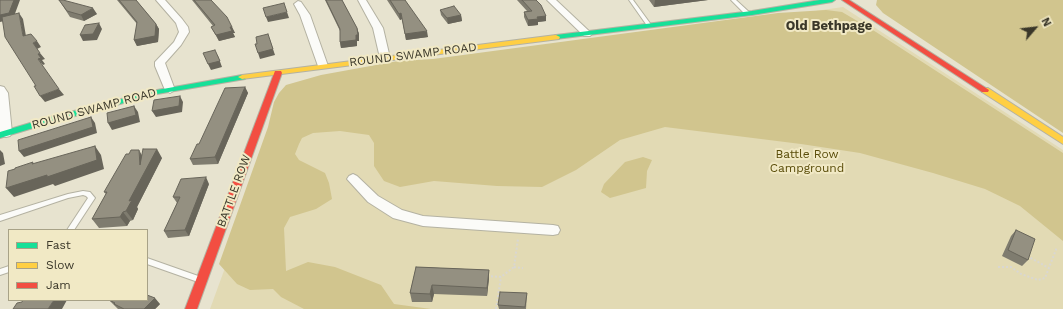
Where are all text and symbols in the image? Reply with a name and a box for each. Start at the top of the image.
north arrow [1015,8,1055,48]
text: N [1038,15,1054,29]
district label: Old Bethpage [786,18,872,34]
street label: ROUND SWAMP ROAD [348,40,478,70]
street label: ROUND SWAMP ROAD [30,85,158,133]
park label: Battle Row Campground [770,147,844,175]
street label: BATTLE ROW [214,153,254,229]
legend [8,229,148,301]
text: Fast [46,238,71,252]
text: Slow [46,258,74,272]
text: Jam [46,278,71,292]

